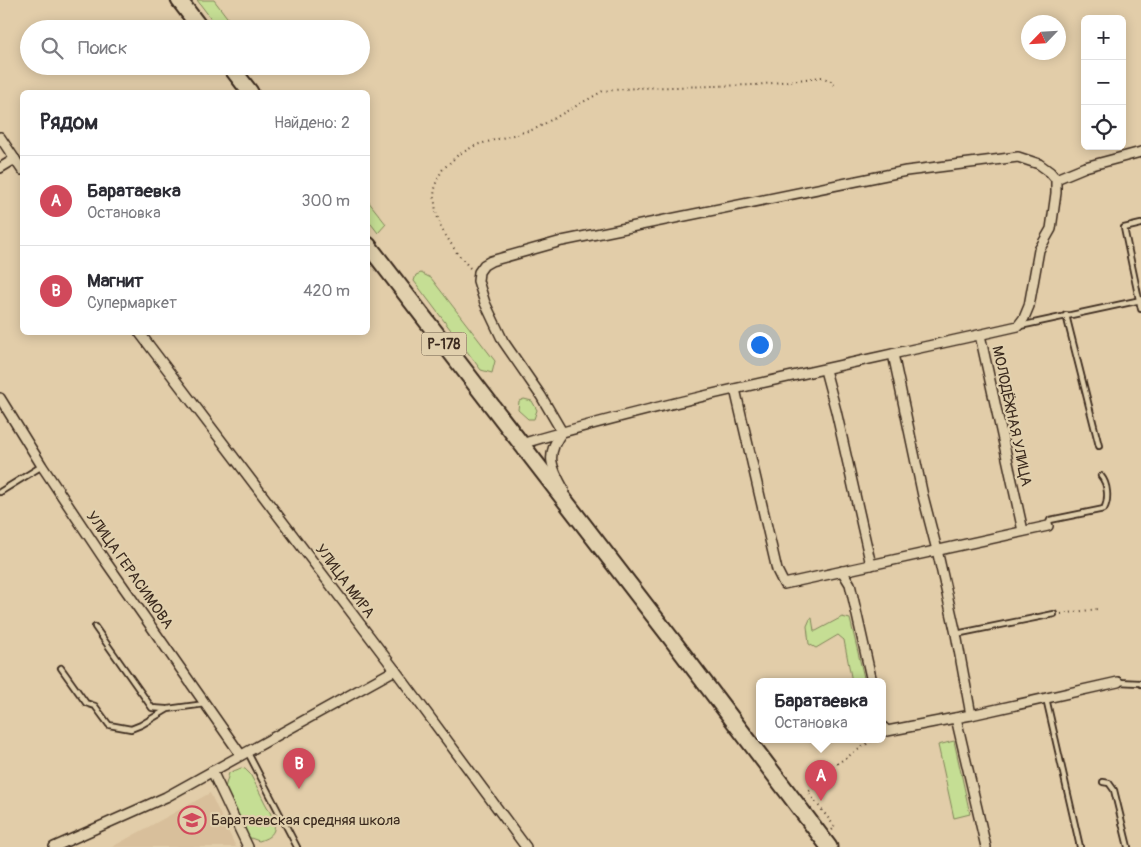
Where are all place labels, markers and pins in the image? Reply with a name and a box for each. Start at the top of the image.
pin: B [283,748,315,789]
pin: A [805,760,837,801]
school or university icon: Баратаевская средняя школа [177,805,207,835]
place label: Баратаевская средняя школа [211,811,400,830]

